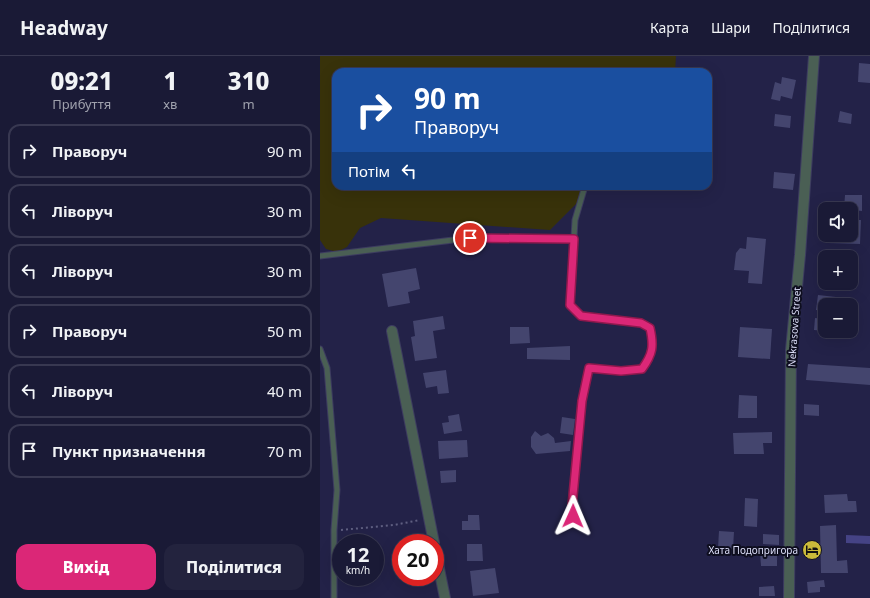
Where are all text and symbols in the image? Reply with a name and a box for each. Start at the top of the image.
text: Headway [20,15,108,41]
text: Карта [650,18,689,37]
text: Шари [711,18,750,37]
text: Поділитися [772,18,850,37]
text: 09:21 [51,64,113,97]
text: 1 [163,64,177,97]
text: 310 [228,64,269,97]
text: 90 m [414,79,481,117]
icon: right [348,84,400,136]
text: Прибуття [52,95,111,113]
text: хв [163,95,177,113]
text: m [243,95,255,113]
text: Праворуч [414,115,499,139]
icon: right [18,140,40,162]
text: Праворуч [52,141,127,161]
text: 90 m [267,141,302,161]
icon: left [398,160,420,182]
text: Потім [348,161,390,181]
icon: left [18,200,40,222]
text: Ліворуч [52,201,113,221]
text: 30 m [267,201,302,221]
map controls [818,202,858,338]
button: sound [818,202,858,242]
pin [453,221,487,255]
icon: arrive [459,227,481,249]
button: + [818,250,858,290]
icon: left [18,260,40,282]
text: Ліворуч [52,261,113,281]
text: 30 m [267,261,302,281]
street label: Nekrasova Street [784,286,804,367]
button: − [818,298,858,338]
icon: right [18,320,40,342]
text: Праворуч [52,321,127,341]
text: 50 m [267,321,302,341]
icon: left [18,380,40,402]
text: Ліворуч [52,381,113,401]
text: 40 m [267,381,302,401]
icon: arrive [18,440,40,462]
text: Пункт призначення [52,441,206,461]
text: 70 m [267,441,302,461]
position arrow [552,495,594,537]
speed limit sign: 20 [392,534,444,586]
hotel icon: Хата Подопригора [801,539,823,561]
text: 12 [347,541,369,568]
place label: Хата Подопригора [709,543,798,557]
button: Вихід [16,544,156,590]
button: Поділитися [164,544,304,590]
text: km/h [346,563,370,577]

